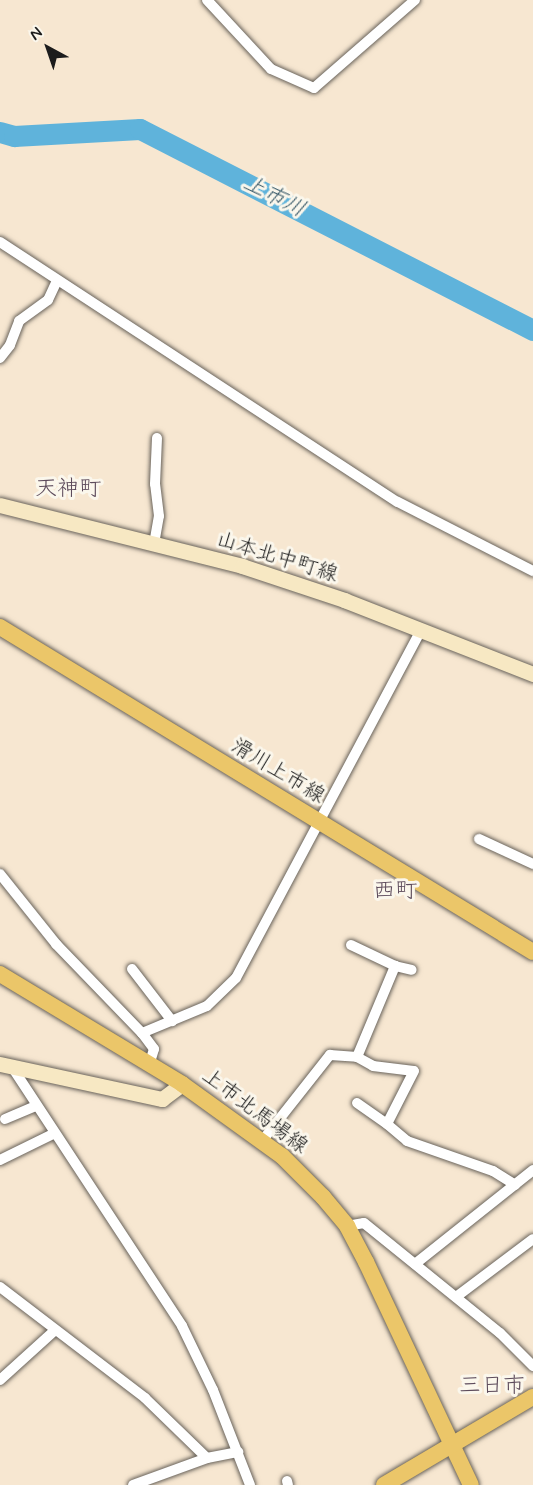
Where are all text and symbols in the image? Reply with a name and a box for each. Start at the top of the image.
north arrow [18,18,78,78]
text: N [25,22,47,45]
water label: 上市川 [239,170,309,224]
district label: 天神町 [35,477,101,503]
street label: 山本北中町線 [213,527,341,587]
street label: 滑川上市線 [227,733,329,809]
district label: 西町 [373,879,417,905]
street label: 上市北馬場線 [197,1063,313,1159]
district label: 三日市 [459,1374,525,1400]

